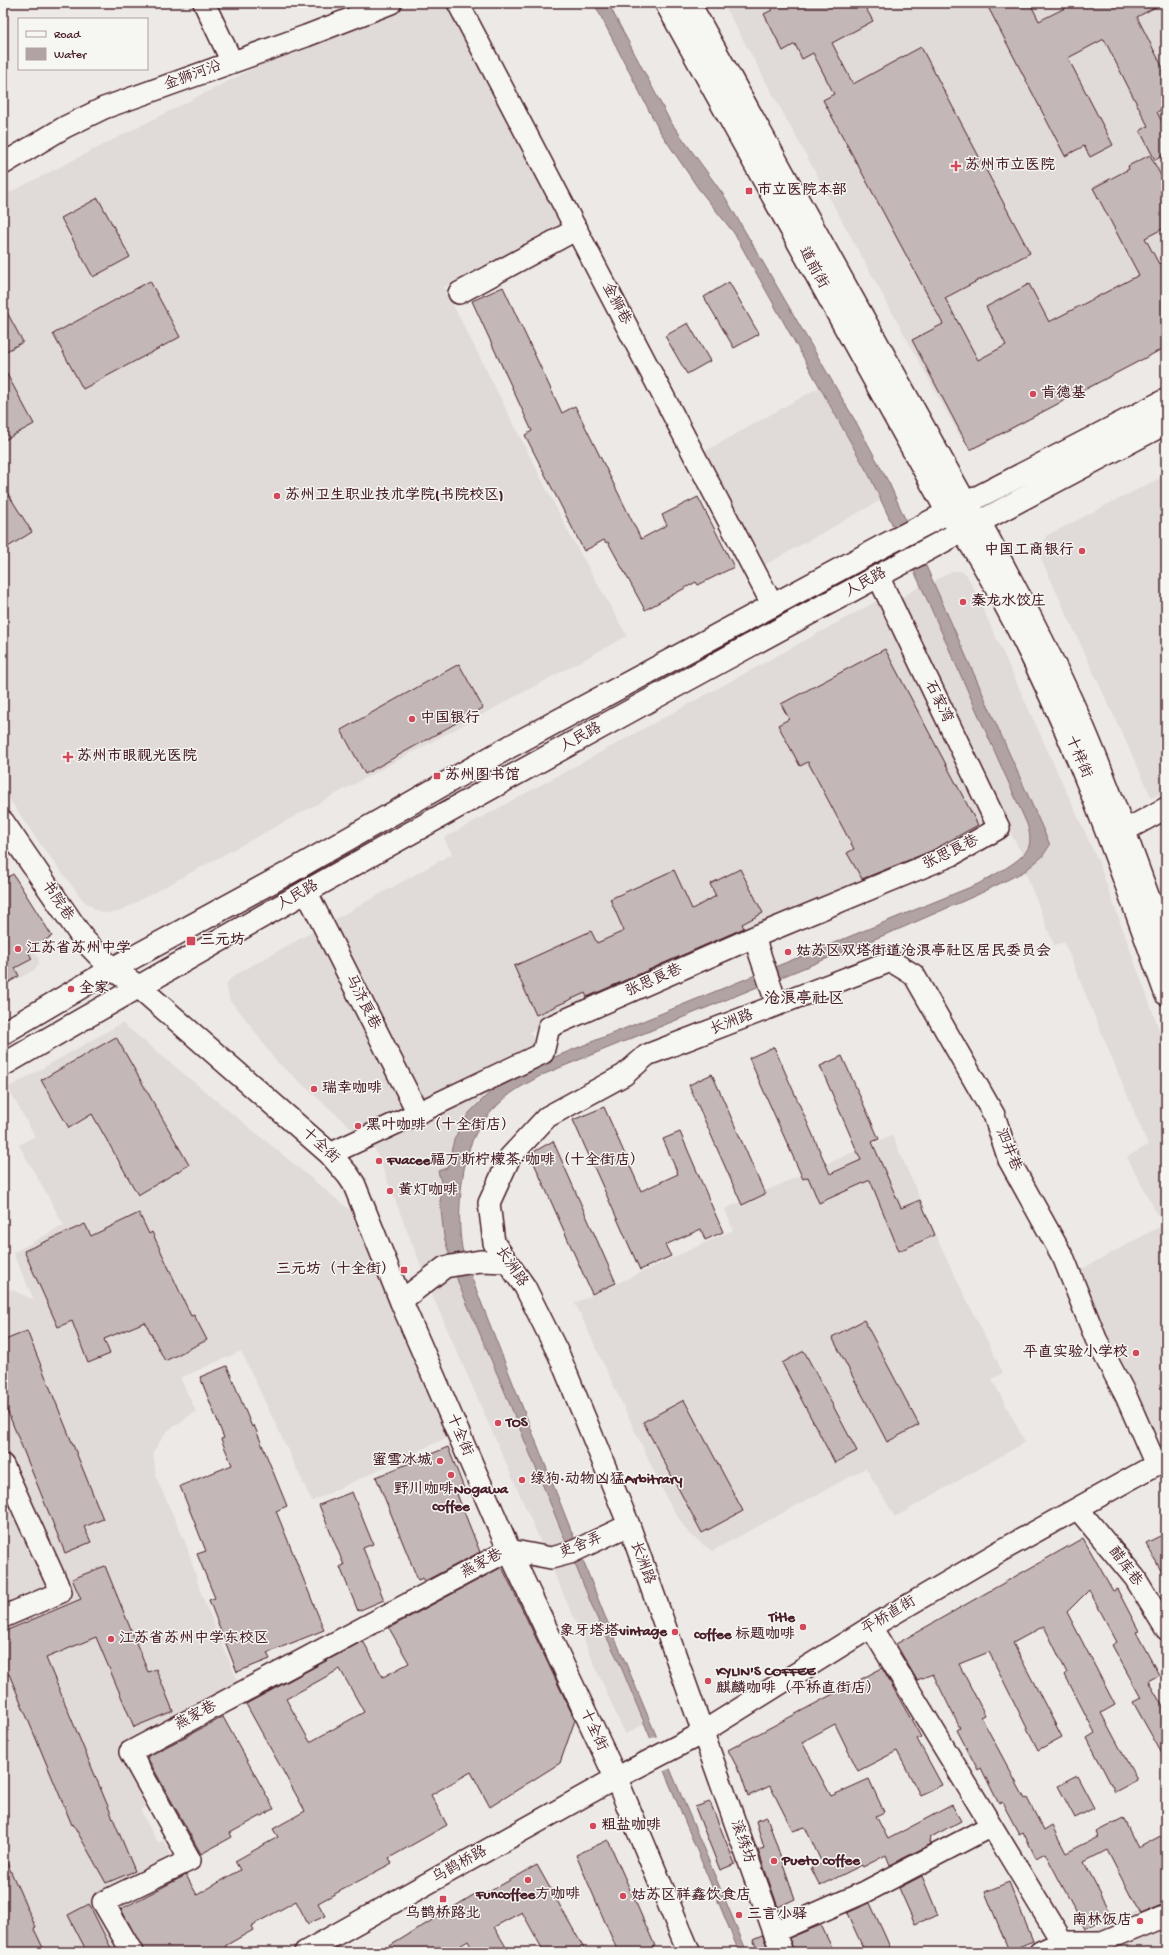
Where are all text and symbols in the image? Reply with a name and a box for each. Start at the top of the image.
legend [18,18,148,70]
text: Road [54,29,81,43]
text: Water [54,49,88,63]
street label: 金狮河沿 [162,57,224,95]
place label: 苏州市立医院 [965,156,1055,175]
marker: 苏州市立医院 [950,160,962,172]
place label: 市立医院本部 [757,181,847,200]
marker: 市立医院本部 [744,186,754,196]
street label: 道前街 [794,244,832,292]
street label: 金狮巷 [597,280,635,328]
place label: 肯德基 [1041,384,1086,403]
marker: 肯德基 [1028,389,1038,399]
place label: 苏州卫生职业技术学院(书院校区) [285,486,504,505]
marker: 苏州卫生职业技术学院(书院校区) [272,491,282,501]
place label: 中国工商银行 [984,541,1074,560]
marker: 中国工商银行 [1077,546,1087,556]
street label: 人民路 [842,564,890,602]
place label: 秦龙水饺庄 [971,593,1046,611]
marker: 秦龙水饺庄 [958,597,968,607]
street label: 石家湾 [920,678,956,726]
place label: 中国银行 [420,710,480,728]
marker: 中国银行 [407,714,417,724]
street label: 人民路 [557,719,605,757]
street label: 十梓街 [1061,733,1095,781]
place label: 苏州市眼视光医院 [77,747,197,766]
marker: 苏州市眼视光医院 [62,751,74,763]
place label: 苏州图书馆 [445,767,520,785]
marker: 苏州图书馆 [432,771,442,781]
street label: 张思良巷 [920,832,982,874]
street label: 书院巷 [37,877,78,925]
street label: 人民路 [274,877,322,915]
place label: 三元坊 [200,932,245,950]
marker: 三元坊 [185,935,197,947]
place label: 江苏省苏州中学 [26,940,131,958]
place label: 姑苏区双塔街道沧浪亭社区居民委员会 [796,942,1051,961]
marker: 江苏省苏州中学 [13,944,23,954]
marker: 姑苏区双塔街道沧浪亭社区居民委员会 [783,947,793,957]
street label: 张思良巷 [623,961,685,1001]
street label: 马济良巷 [340,971,384,1033]
place label: 全家 [79,980,109,998]
marker: 全家 [66,984,76,994]
district label: 沧浪亭社区 [764,989,844,1010]
street label: 长洲路 [708,1007,756,1039]
place label: 瑞幸咖啡 [322,1080,382,1098]
marker: 瑞幸咖啡 [309,1084,319,1094]
place label: 黑叶咖啡（十全街店） [366,1117,516,1135]
marker: 黑叶咖啡（十全街店） [353,1121,363,1131]
street label: 十全街 [297,1124,343,1168]
street label: 泗井巷 [991,1126,1025,1174]
place label: Fvacee福万斯柠檬茶·咖啡（十全街店） [386,1151,645,1170]
marker: Fvacee福万斯柠檬茶·咖啡（十全街店） [374,1156,384,1166]
place label: 黄灯咖啡 [398,1182,458,1200]
marker: 黄灯咖啡 [385,1186,395,1196]
street label: 长洲路 [491,1243,531,1291]
place label: 三元坊（十全街） [276,1261,396,1279]
marker: 三元坊（十全街） [399,1265,409,1275]
place label: 平直实验小学校 [1023,1344,1128,1362]
marker: 平直实验小学校 [1131,1348,1141,1358]
street label: 十全街 [442,1411,476,1459]
place label: TOS [505,1414,529,1432]
marker: TOS [493,1418,503,1428]
place label: 蜜雪冰城 [372,1452,432,1470]
marker: 蜜雪冰城 [435,1456,445,1466]
marker: 野川咖啡Nogawa coffee [446,1470,456,1480]
place label: 绿狗·动物凶猛Arbitrary [530,1470,683,1489]
marker: 绿狗·动物凶猛Arbitrary [517,1475,527,1485]
place label: 野川咖啡Nogawa coffee [394,1481,509,1516]
street label: 吏舍弄 [557,1529,605,1563]
street label: 长洲路 [626,1539,658,1587]
street label: 醋库巷 [1104,1544,1146,1590]
street label: 燕家巷 [458,1545,506,1583]
street label: 平桥直街 [859,1593,919,1639]
place label: Title coffee 标题咖啡 [694,1609,796,1644]
place label: 象牙塔塔vintage [559,1622,668,1641]
marker: Title coffee 标题咖啡 [798,1622,808,1632]
marker: 象牙塔塔vintage [670,1627,680,1637]
place label: 江苏省苏州中学东校区 [119,1630,269,1648]
marker: 江苏省苏州中学东校区 [106,1634,116,1644]
place label: KYLIN'S COFFEE 麒麟咖啡（平桥直街店） [715,1663,881,1698]
marker: KYLIN'S COFFEE 麒麟咖啡（平桥直街店） [703,1676,713,1686]
street label: 燕家巷 [172,1697,220,1735]
street label: 十全街 [575,1706,611,1754]
place label: 粗盐咖啡 [601,1817,661,1835]
street label: 滚绣坊 [726,1818,758,1866]
marker: 粗盐咖啡 [588,1821,598,1831]
street label: 乌鹊桥路 [429,1843,491,1887]
place label: Pueto coffee [781,1852,861,1870]
marker: Pueto coffee [769,1856,779,1866]
marker: Funcoffee方咖啡 [523,1875,533,1885]
place label: Funcoffee方咖啡 [475,1886,580,1904]
place label: 姑苏区祥鑫饮食店 [631,1887,751,1905]
marker: 姑苏区祥鑫饮食店 [618,1891,628,1901]
marker: 乌鹊桥路北 [438,1894,448,1904]
place label: 乌鹊桥路北 [405,1904,481,1923]
place label: 三言小驿 [747,1906,807,1924]
marker: 三言小驿 [734,1910,744,1920]
place label: 南林饭店 [1072,1911,1132,1930]
marker: 南林饭店 [1135,1916,1145,1926]

